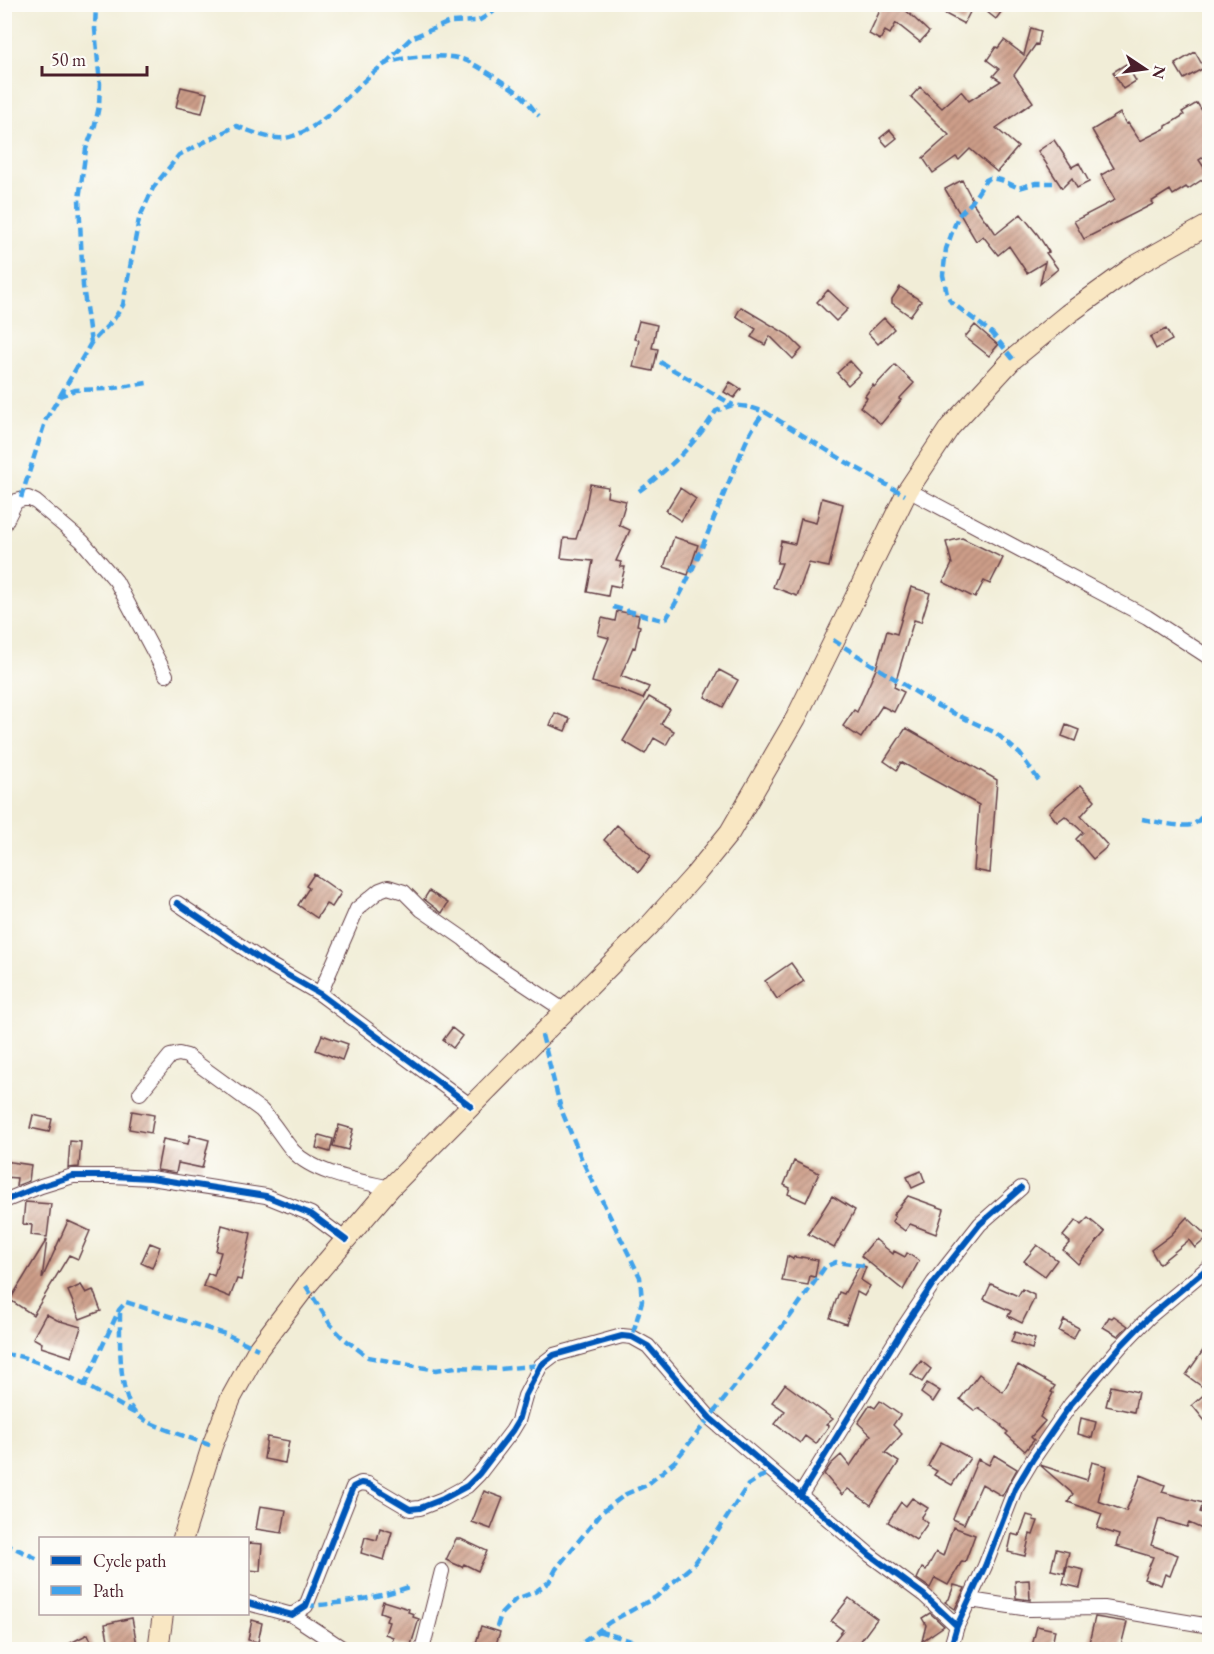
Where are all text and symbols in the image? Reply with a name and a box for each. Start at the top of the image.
scale bar [42,39,147,77]
north arrow [1115,39,1175,99]
text: 50 m [51,48,86,71]
text: N [1147,64,1171,81]
legend [39,1537,249,1615]
text: Cycle path [93,1549,167,1572]
text: Path [93,1579,124,1602]

